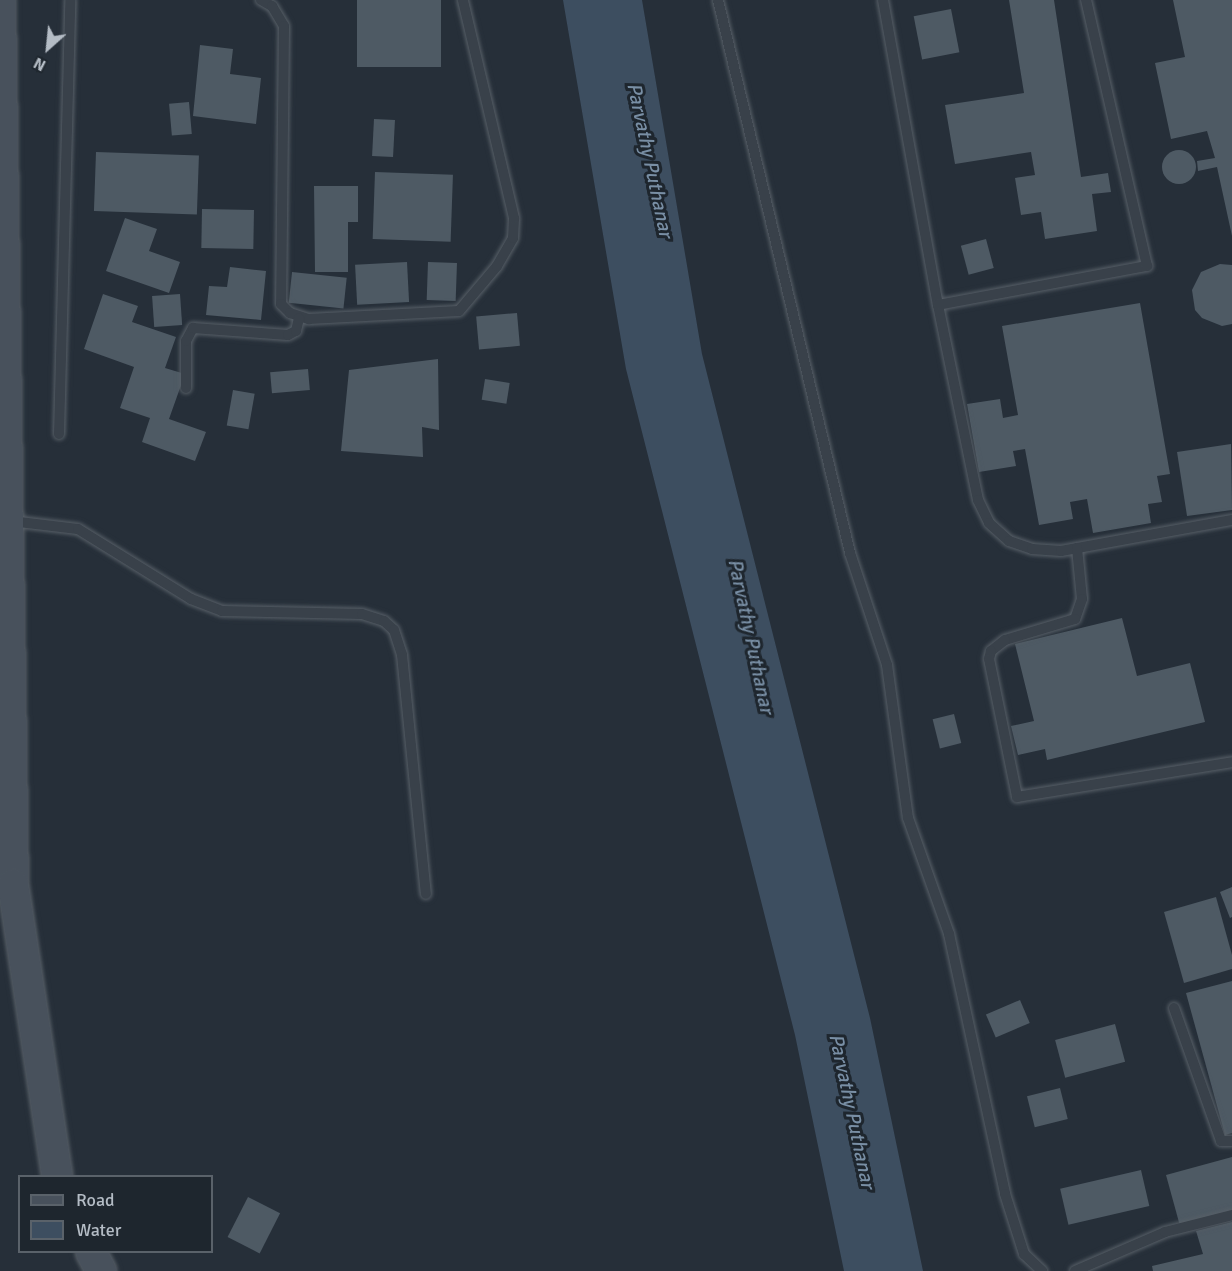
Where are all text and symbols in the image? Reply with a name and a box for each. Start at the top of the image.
north arrow [18,18,78,78]
text: N [30,53,49,75]
water label: Parvathy Puthanar [622,80,678,240]
water label: Parvathy Puthanar [723,556,779,716]
water label: Parvathy Puthanar [824,1031,880,1191]
legend [18,1175,213,1253]
text: Road [76,1189,115,1211]
text: Water [76,1219,121,1241]

